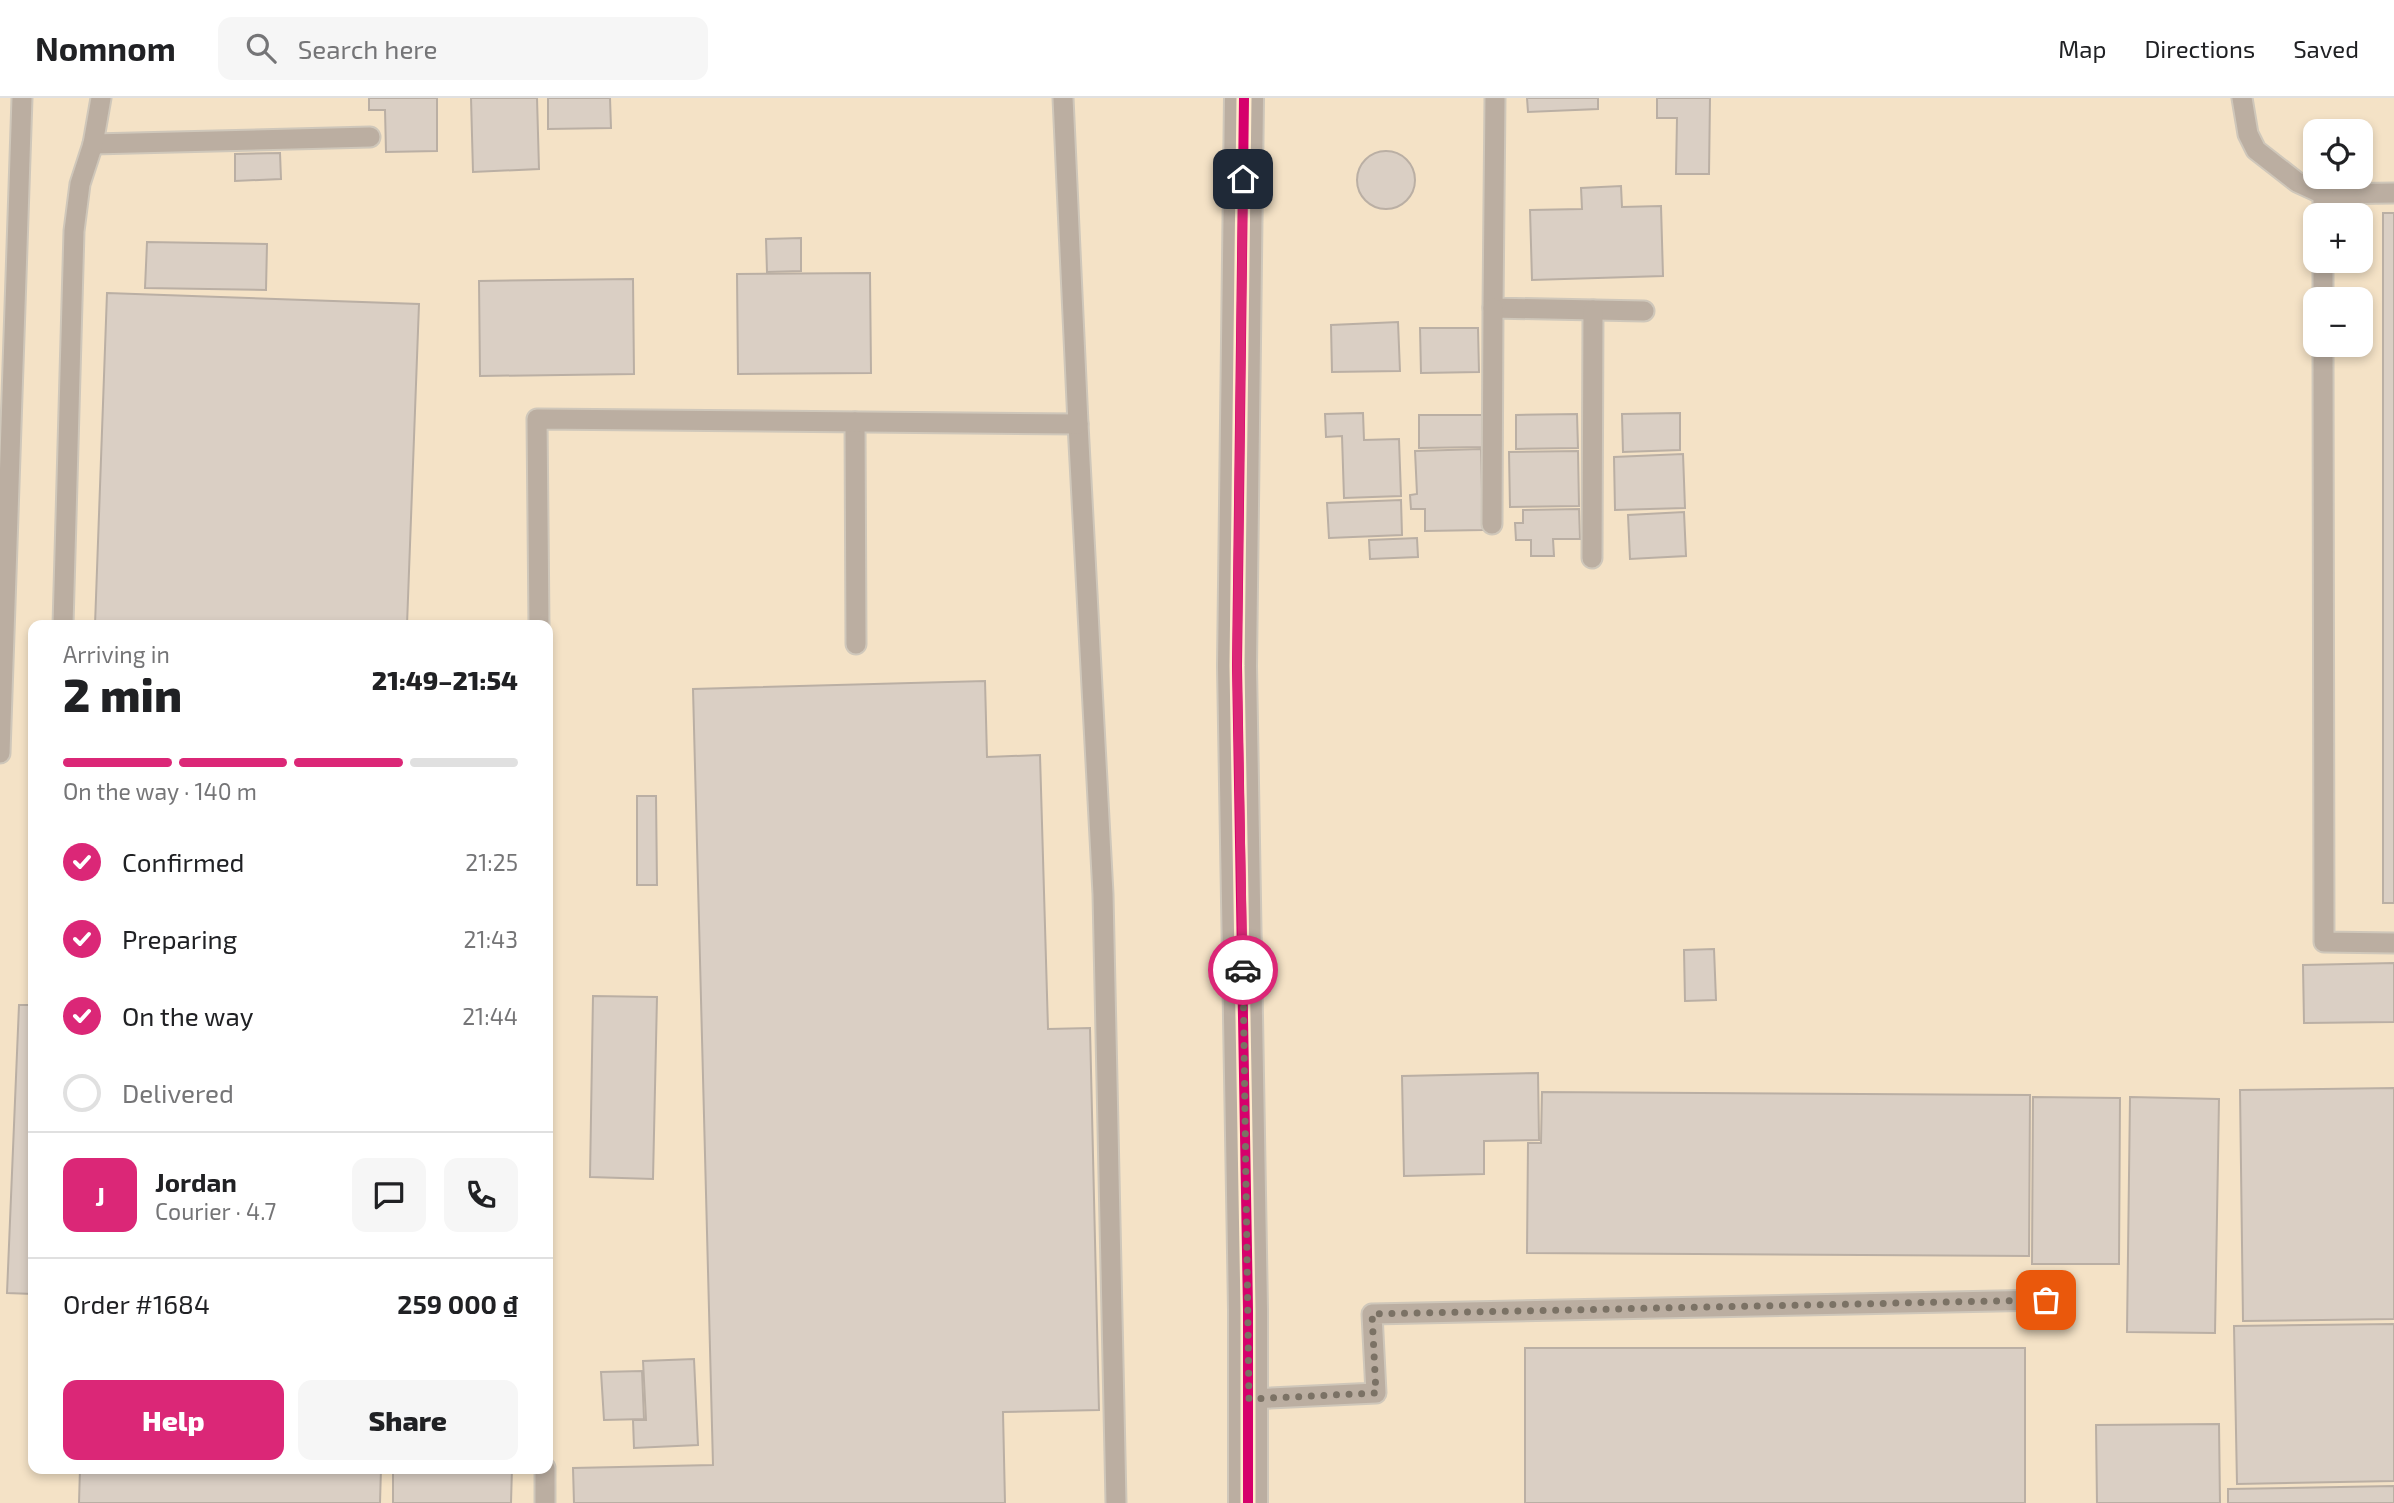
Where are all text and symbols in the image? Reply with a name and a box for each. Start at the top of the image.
search box [218,17,708,80]
text: Nomnom [35,28,176,68]
icon: search [242,29,280,67]
text: Search here [298,33,437,64]
text: Map [2058,34,2106,63]
text: Directions [2144,34,2255,63]
text: Saved [2293,34,2359,63]
map controls [2303,119,2373,357]
button: locate [2303,119,2373,189]
pin [1213,149,1273,209]
icon: home [1224,160,1262,198]
button: + [2303,203,2373,273]
button: − [2303,287,2373,357]
text: Arriving in [63,640,170,668]
text: 21:49–21:54 [372,664,518,695]
text: 2 min [63,666,182,721]
text: On the way · 140 m [63,777,257,805]
icon: check [63,843,101,881]
text: Confirmed [122,846,245,877]
text: 21:25 [465,848,518,876]
icon: check [63,920,101,958]
text: Preparing [122,923,237,954]
text: 21:43 [464,925,518,953]
courier [1208,935,1278,1005]
icon: car [1224,951,1262,989]
icon: check [63,997,101,1035]
text: On the way [122,1000,253,1031]
text: 21:44 [462,1002,518,1030]
text: Delivered [122,1077,234,1108]
button: chat [352,1158,426,1232]
button: phone [444,1158,518,1232]
text: Jordan [155,1166,237,1197]
text: J [95,1180,105,1211]
text: Courier · 4.7 [155,1197,276,1225]
pin [2016,1270,2076,1330]
icon: bag [2027,1281,2065,1319]
text: Order #1684 [63,1288,210,1319]
text: 259 000 ₫ [397,1288,518,1319]
button: Help [63,1380,284,1460]
button: Share [298,1380,518,1460]

